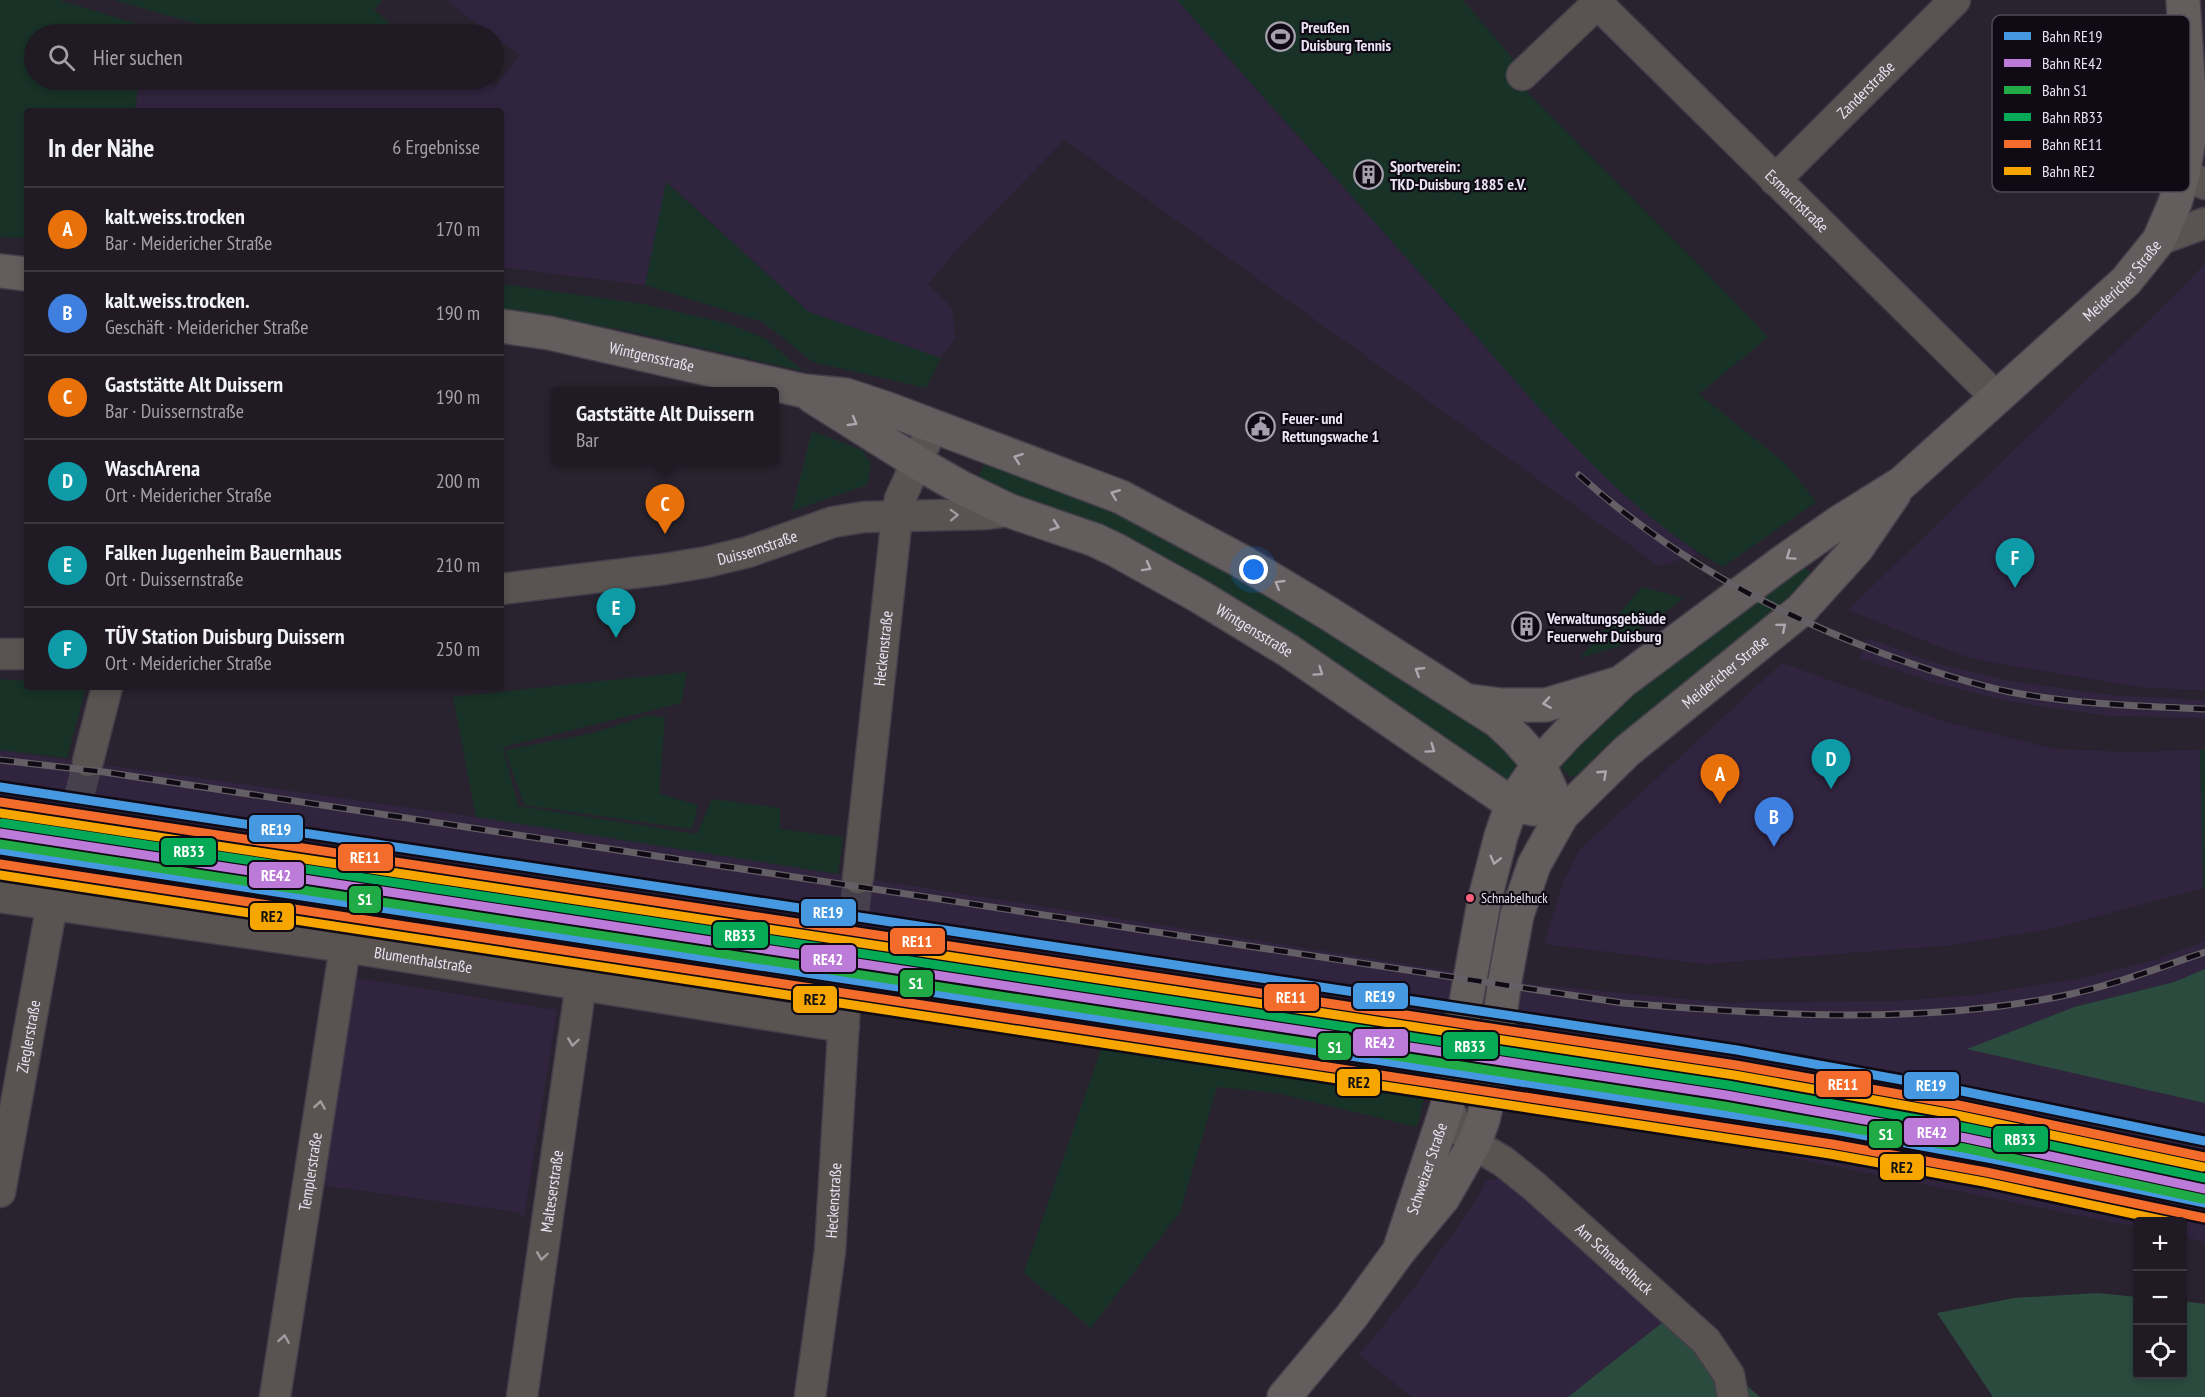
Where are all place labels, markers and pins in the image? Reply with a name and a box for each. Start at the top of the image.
place label: Preußen Duisburg Tennis [1301,17,1391,55]
sports icon: Preußen Duisburg Tennis [1264,20,1296,52]
place label: Sportverein: TKD-Duisburg 1885 e.V. [1390,156,1527,194]
building icon: Sportverein: TKD-Duisburg 1885 e.V. [1353,159,1385,191]
place label: Feuer- und Rettungswache 1 [1282,408,1379,446]
public building icon: Feuer- und Rettungswache 1 [1245,411,1277,443]
pin: C [646,484,684,534]
pin: F [1996,538,2034,588]
pin: E [596,588,636,638]
place label: Verwaltungsgebäude Feuerwehr Duisburg [1546,608,1666,646]
building icon: Verwaltungsgebäude Feuerwehr Duisburg [1510,611,1542,643]
pin: D [1812,740,1850,789]
pin: A [1700,754,1740,804]
pin: B [1754,798,1794,847]
place label: Schnabelhuck [1481,889,1548,907]
marker: Schnabelhuck [1464,892,1476,904]

